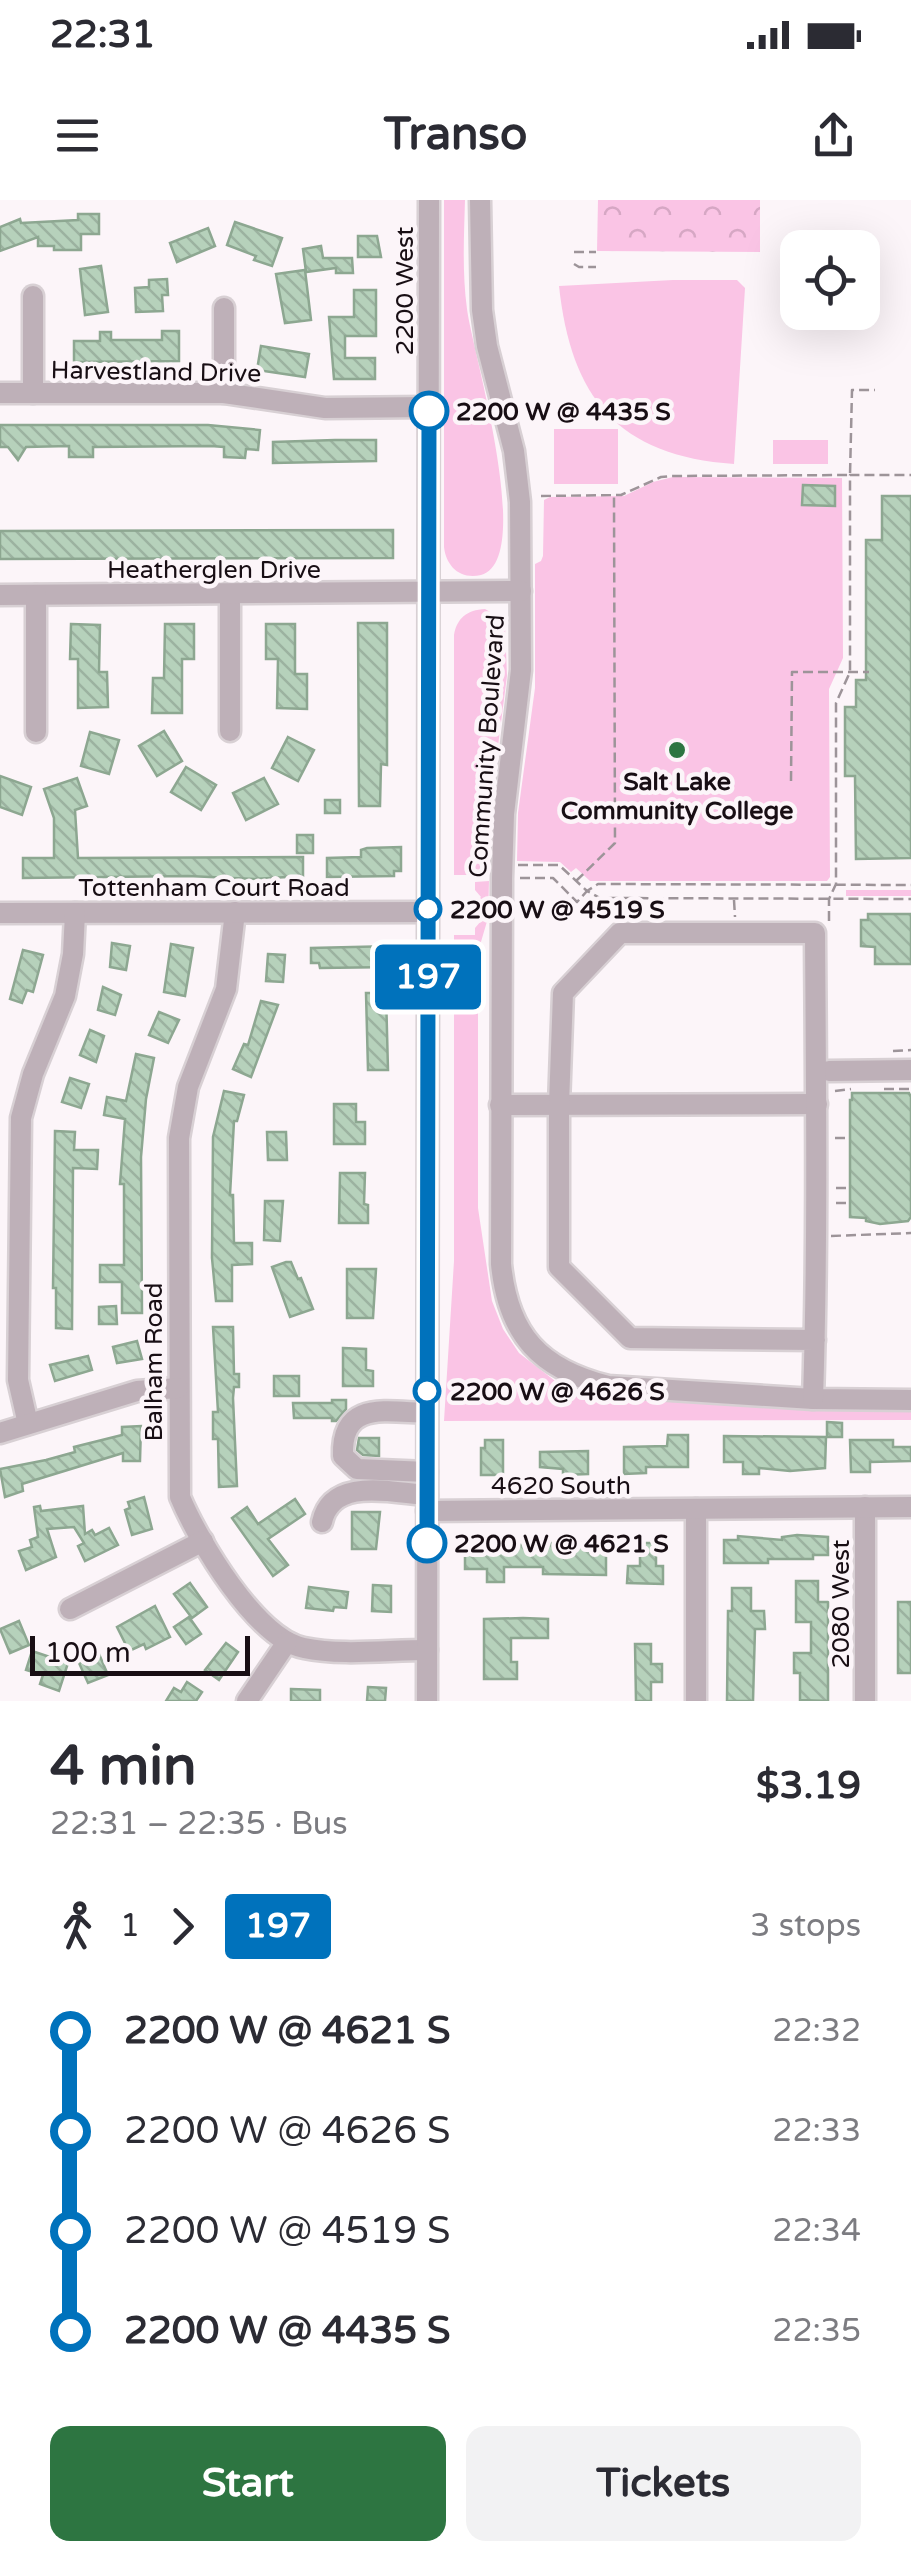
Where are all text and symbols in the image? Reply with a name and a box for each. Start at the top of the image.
text: 22:31 [50,12,155,58]
icon: menu [50,108,105,163]
text: Transo [384,108,527,162]
icon: share [806,108,861,163]
street label: 2200 West [390,226,420,356]
map controls [780,230,880,330]
button: locate [780,230,880,330]
street label: Harvestland Drive [50,355,261,389]
marker: 2200 W @ 4435 S [410,392,448,430]
place label: 2200 W @ 4435 S [456,397,671,427]
street label: Heatherglen Drive [107,555,321,585]
street label: Community Boulevard [463,613,511,879]
marker: Salt Lake Community College [666,739,688,761]
place label: Salt Lake Community College [561,767,793,826]
street label: Tottenham Court Road [78,873,350,903]
place label: 2200 W @ 4519 S [450,895,665,925]
marker: 2200 W @ 4519 S [415,896,441,922]
line badge: 197 [370,944,486,1010]
text: 197 [395,956,461,998]
street label: Balham Road [139,1282,169,1442]
place label: 2200 W @ 4626 S [450,1377,665,1407]
marker: 2200 W @ 4626 S [414,1378,440,1404]
street label: 4620 South [491,1471,631,1501]
marker: 2200 W @ 4621 S [408,1524,446,1562]
place label: 2200 W @ 4621 S [454,1529,669,1559]
street label: 2080 West [826,1539,856,1669]
scale bar [30,1631,250,1676]
text: 100 m [45,1636,131,1670]
text: 4 min [50,1734,197,1800]
text: $3.19 [756,1763,861,1809]
text: 22:31 – 22:35 · Bus [50,1805,348,1843]
icon: walk [50,1899,105,1954]
icon: forward [155,1899,210,1954]
text: 197 [245,1905,311,1947]
text: 1 [120,1907,140,1945]
text: 3 stops [750,1907,861,1945]
text: 2200 W @ 4621 S [124,2008,450,2054]
text: 22:32 [772,2012,861,2050]
text: 2200 W @ 4626 S [124,2108,450,2154]
text: 22:33 [772,2112,861,2150]
text: 2200 W @ 4519 S [124,2208,450,2254]
text: 22:34 [772,2212,861,2250]
text: 2200 W @ 4435 S [124,2308,450,2354]
text: 22:35 [772,2312,861,2350]
button: Start [50,2426,446,2541]
button: Tickets [466,2426,861,2541]

